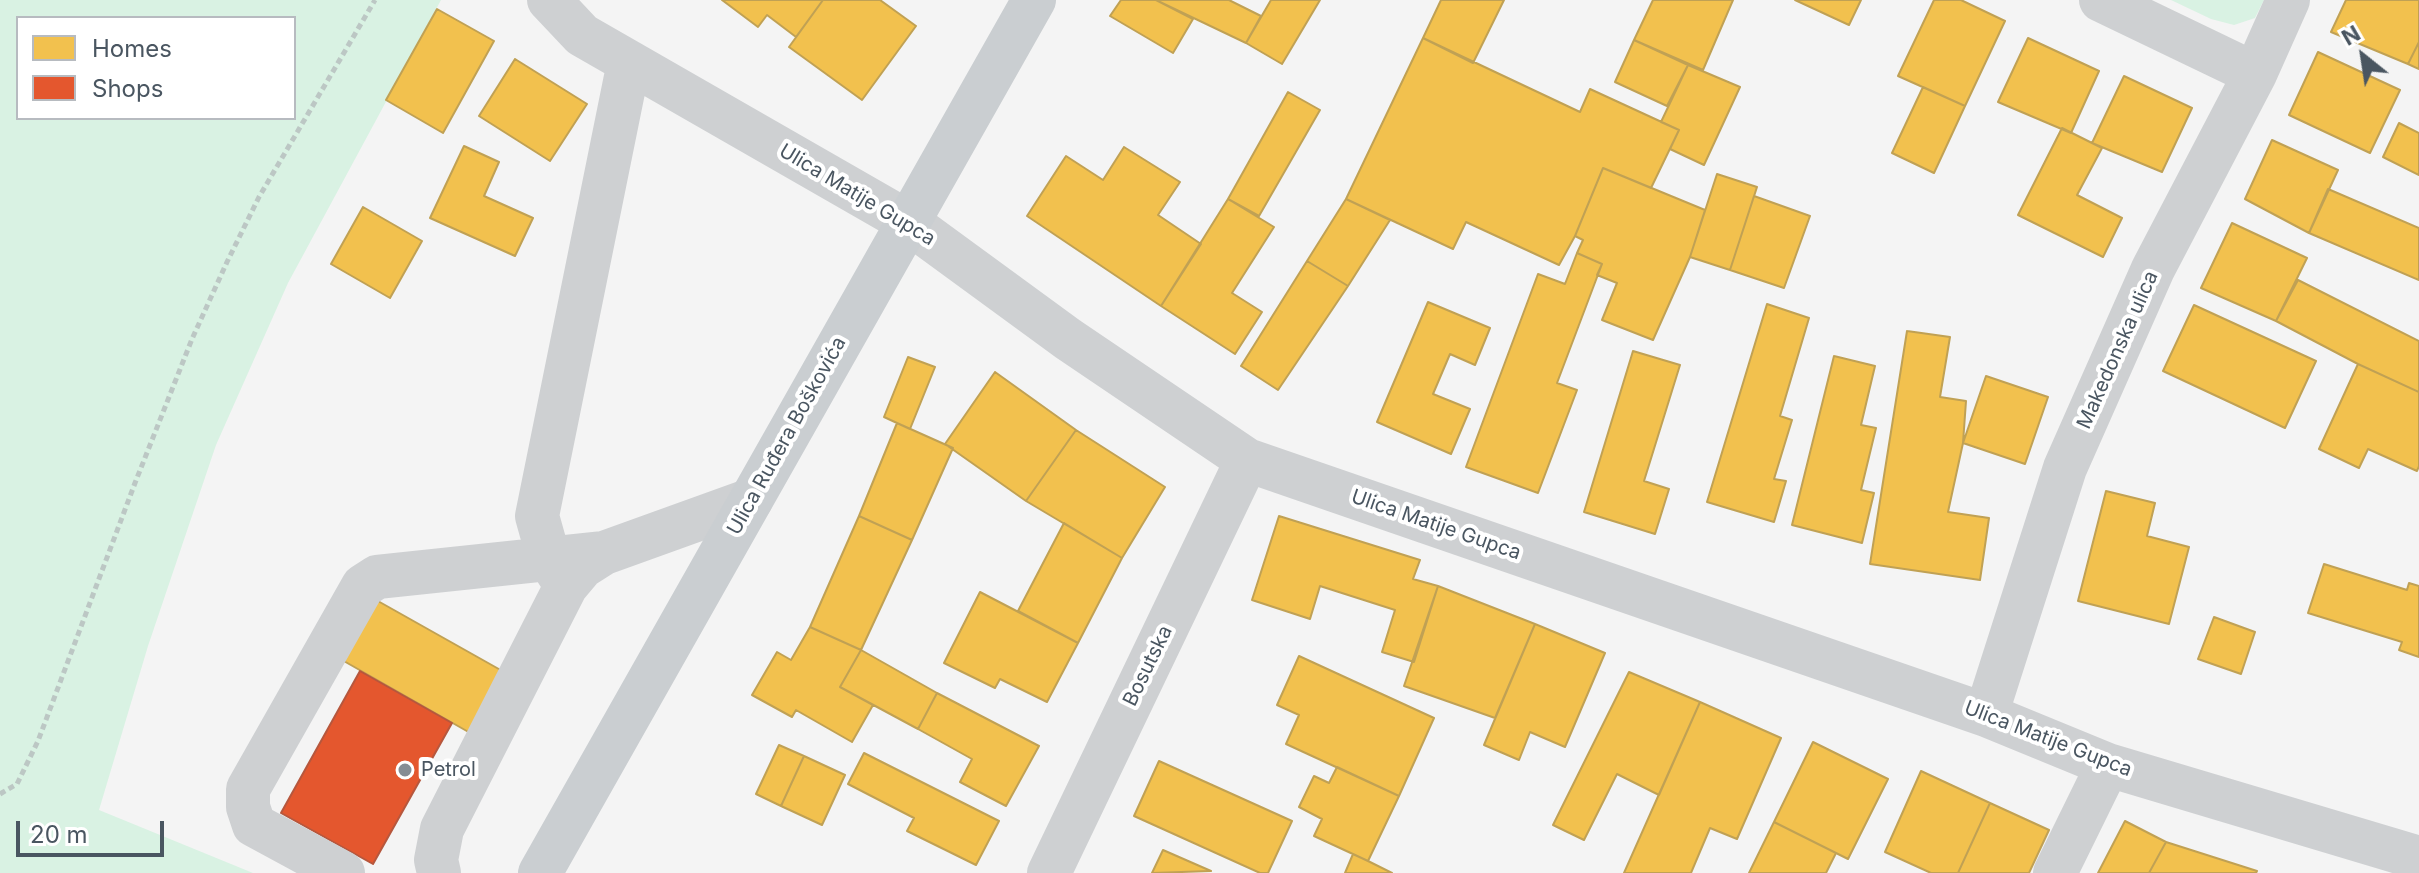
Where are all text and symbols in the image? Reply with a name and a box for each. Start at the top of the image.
legend [16,16,296,120]
north arrow [2323,16,2403,96]
text: N [2337,20,2365,51]
text: Homes [92,34,172,63]
text: Shops [92,74,163,103]
street label: Ulica Matije Gupca [775,139,939,251]
street label: Makedonska ulica [2072,267,2164,433]
street label: Ulica Ruđera Boškovića [723,333,851,539]
street label: Ulica Matije Gupca [1348,485,1524,565]
street label: Bosutska [1118,622,1178,710]
street label: Ulica Matije Gupca [1961,696,2135,782]
place label: Petrol [421,758,476,782]
marker: Petrol [396,761,414,779]
scale bar [20,805,168,855]
text: 20 m [30,820,88,849]

